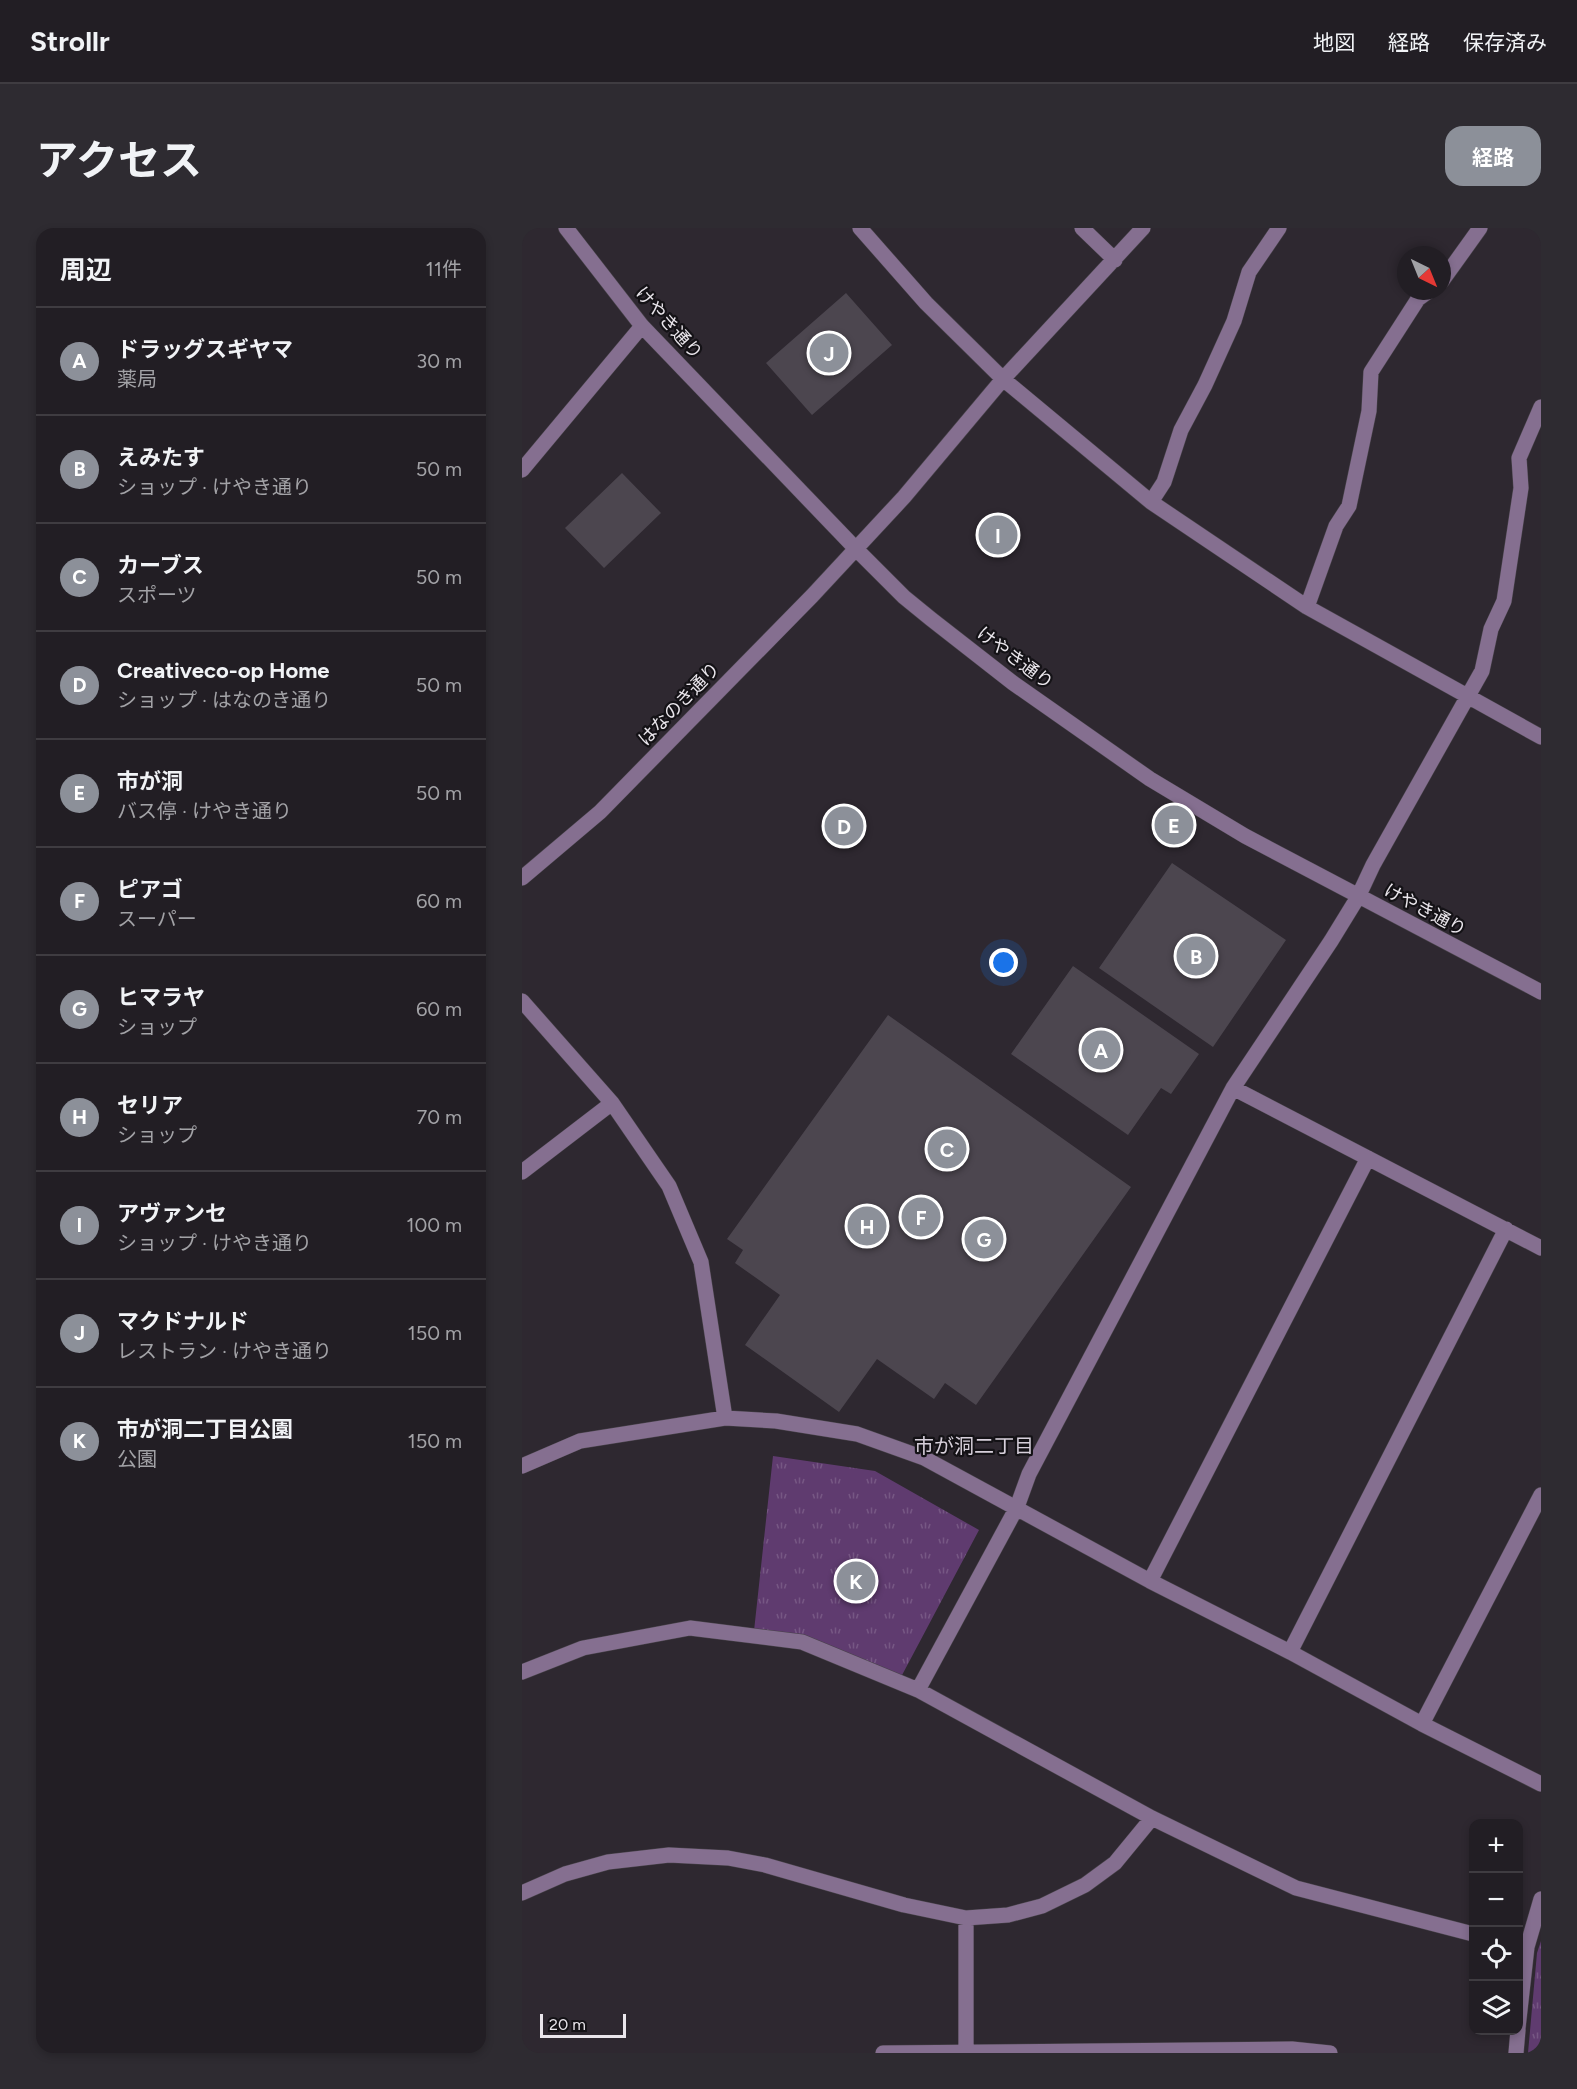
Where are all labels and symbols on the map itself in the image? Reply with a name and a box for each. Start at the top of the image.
north arrow [1397,246,1451,300]
street label: けやき通り [631,282,707,364]
pin: J [810,330,848,376]
pin: I [978,512,1018,558]
street label: けやき通り [972,622,1058,694]
street label: はなのき通り [634,658,724,750]
pin: E [1154,802,1194,848]
pin: D [824,804,864,848]
street label: けやき通り [1380,879,1470,941]
pin: B [1176,934,1216,978]
your location [989,948,1018,977]
pin: A [1082,1028,1120,1072]
pin: C [928,1126,966,1172]
pin: F [902,1194,940,1240]
pin: H [848,1204,886,1248]
pin: G [964,1216,1004,1262]
district label: 市が洞二丁目 [914,1434,1034,1458]
pin: K [836,1558,876,1604]
scale bar [540,2011,626,2038]

